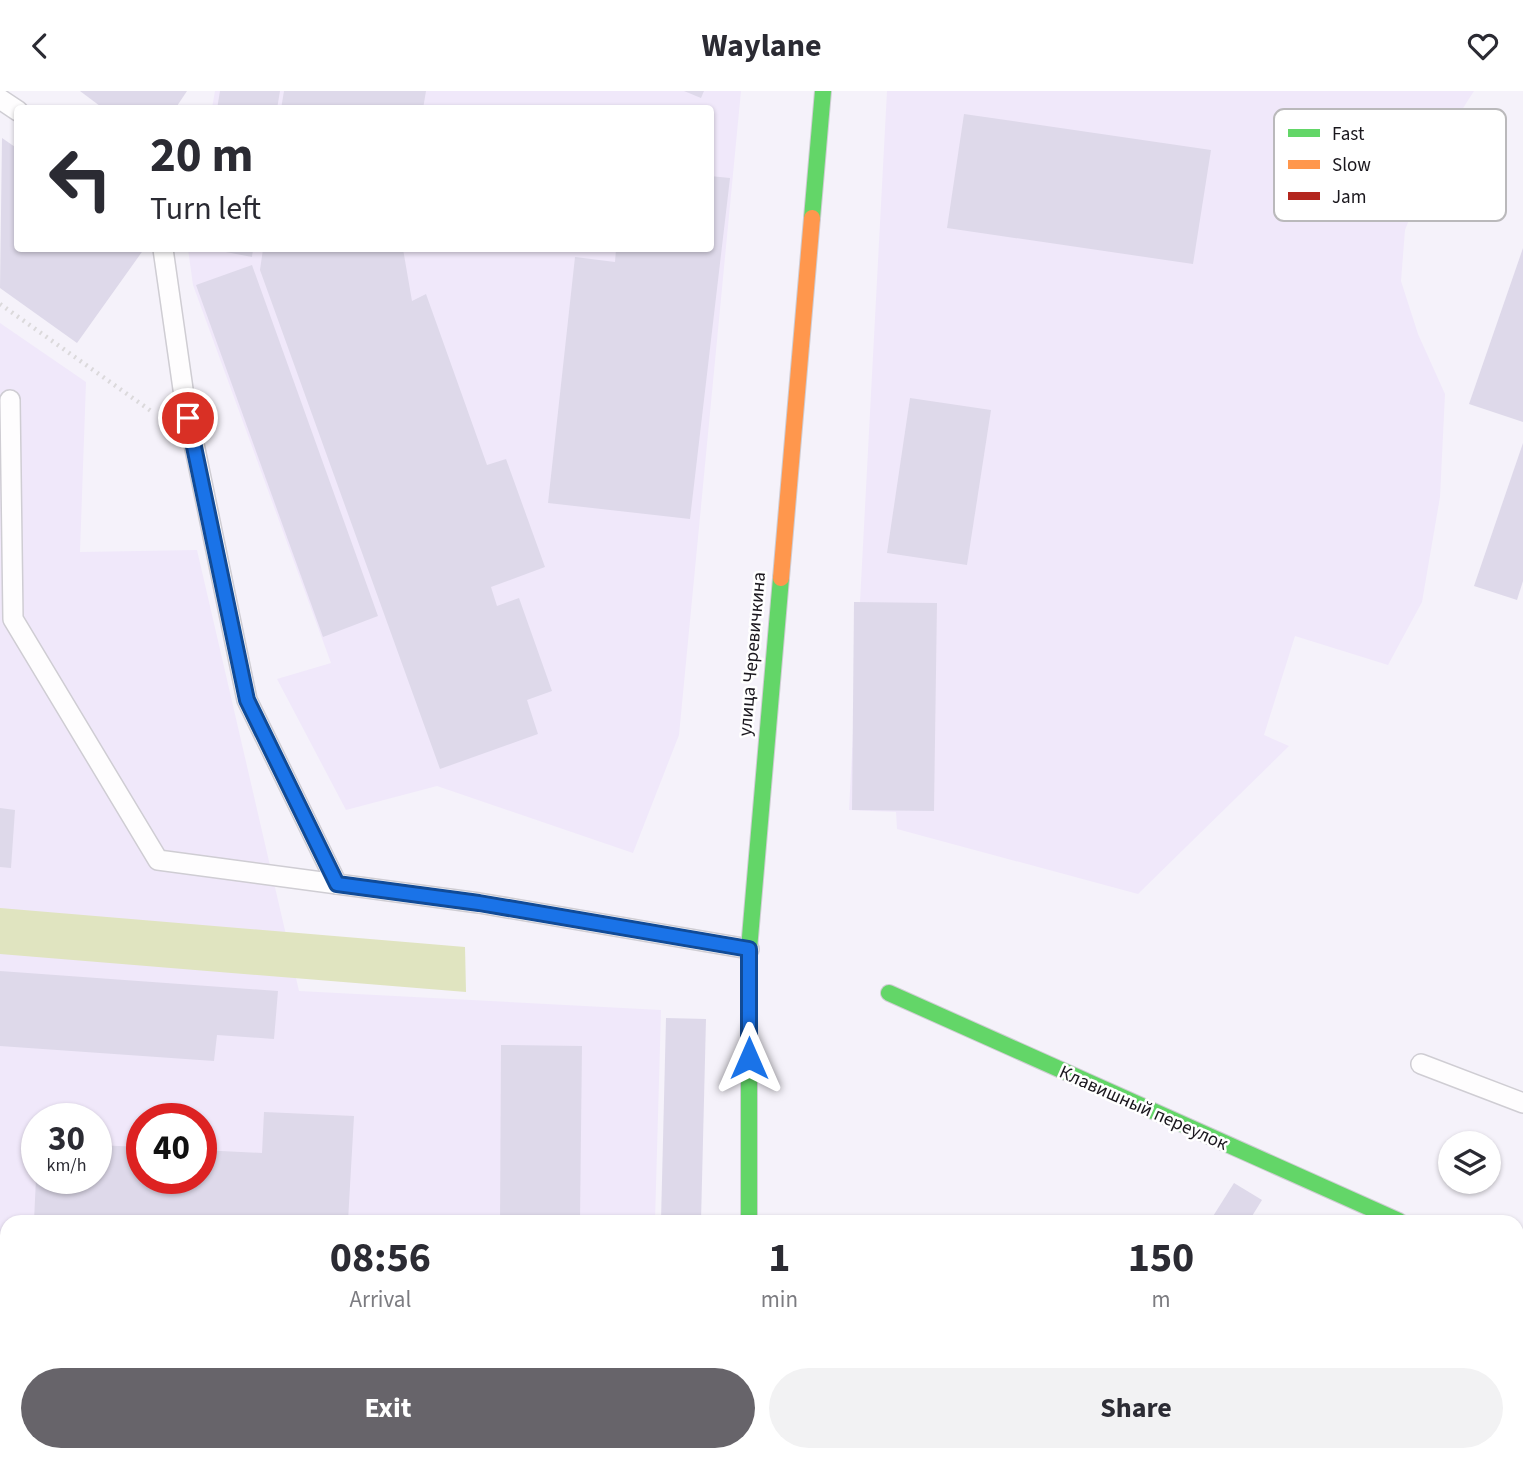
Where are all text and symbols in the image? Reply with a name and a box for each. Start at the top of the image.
text: Waylane [701,23,822,69]
icon: back [21,27,59,65]
icon: heart [1464,27,1502,65]
legend [1274,109,1506,221]
text: 20 m [150,121,254,191]
text: Fast [1332,121,1365,148]
icon: left [35,133,126,224]
text: Slow [1332,152,1371,179]
text: Jam [1332,184,1366,211]
text: Turn left [150,186,261,232]
pin [158,388,218,448]
icon: arrive [169,399,207,437]
street label: улица Черевичкина [732,571,773,737]
position arrow [712,1021,786,1095]
street label: Клавишный переулок [1055,1059,1233,1158]
speed limit sign: 40 [126,1103,217,1194]
text: 30 [48,1114,85,1164]
map controls [1438,1131,1501,1194]
button: layers [1438,1131,1501,1194]
text: km/h [47,1153,86,1178]
text: 08:56 [330,1228,431,1288]
text: 1 [768,1228,790,1288]
text: 150 [1128,1228,1194,1288]
text: Arrival [349,1283,411,1316]
text: min [761,1283,798,1316]
text: m [1151,1283,1171,1316]
button: Exit [21,1368,755,1448]
button: Share [769,1368,1503,1448]

